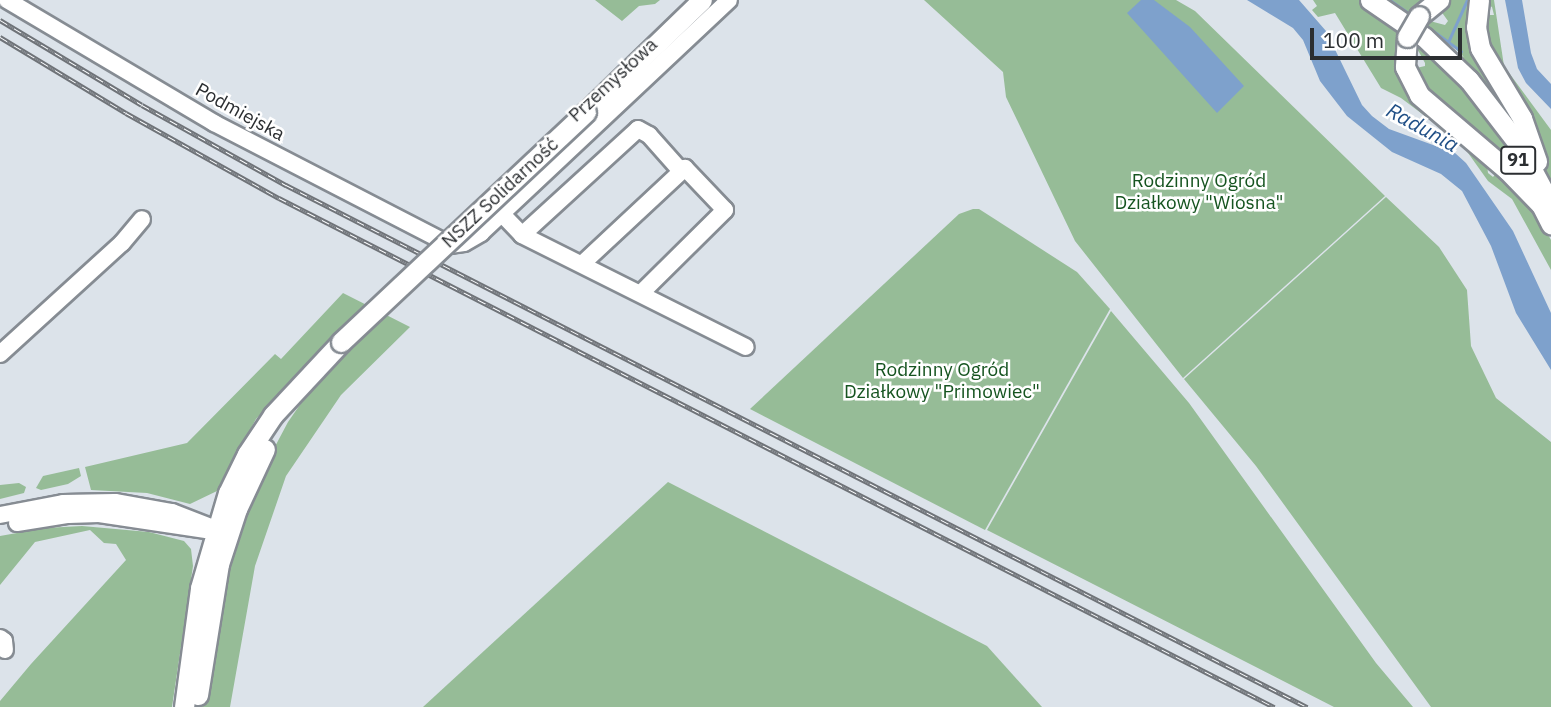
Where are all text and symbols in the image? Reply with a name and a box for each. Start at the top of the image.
scale bar [1313,14,1465,58]
text: 100 m [1323,26,1384,54]
street label: Przemysłowa [564,33,662,127]
street label: Podmiejska [191,78,289,146]
water label: Radunia [1383,97,1463,157]
street label: NSZZ Solidarność [437,133,563,253]
road number: 91 [1499,146,1537,174]
park label: Rodzinny Ogród Działkowy "Wiosna" [1115,170,1283,214]
park label: Rodzinny Ogród Działkowy "Primowiec" [844,359,1040,403]

